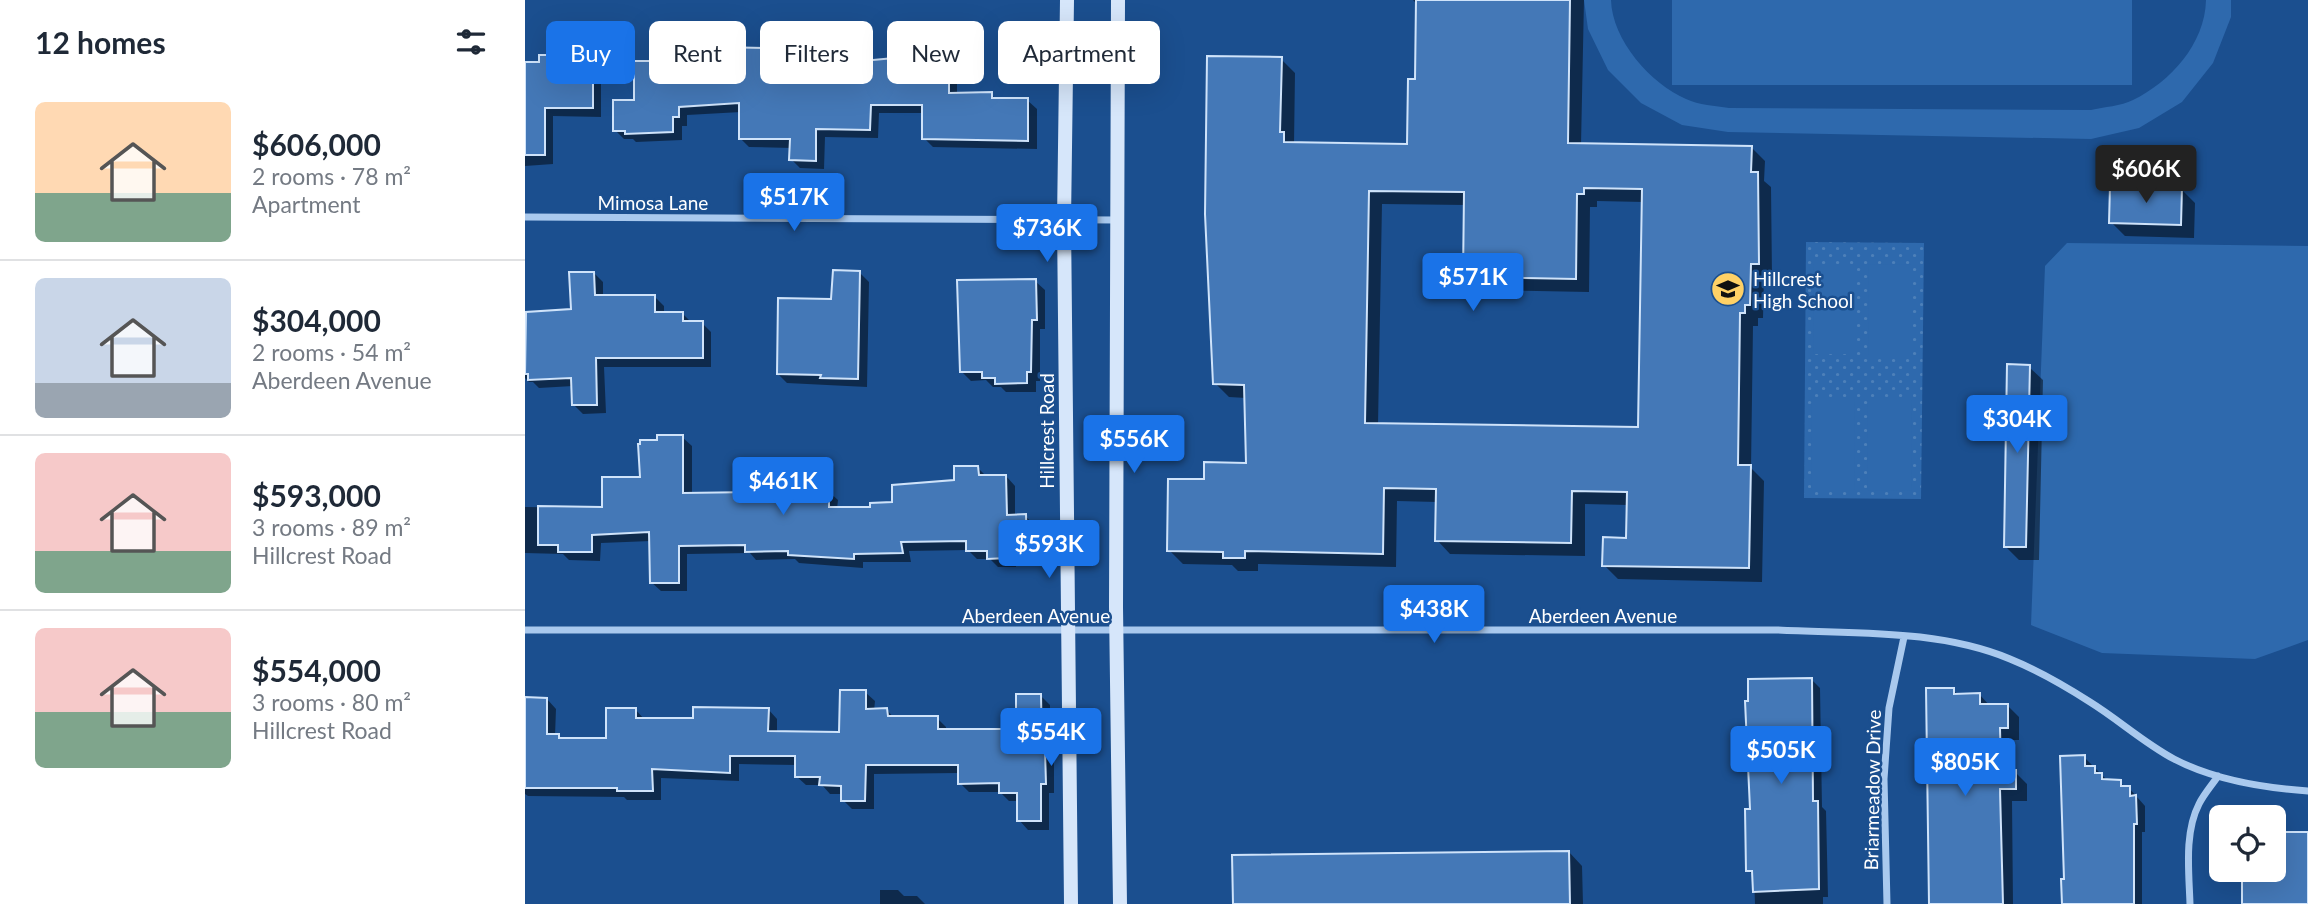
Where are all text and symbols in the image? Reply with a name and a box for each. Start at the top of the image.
chip: Buy [546,21,635,84]
chip: Rent [649,21,746,84]
chip: Filters [760,21,873,84]
chip: New [887,21,984,84]
chip: Apartment [998,21,1160,84]
icon: filters [452,23,490,61]
text: 12 homes [35,24,166,60]
text: $606,000 [252,126,381,162]
icon: home [91,130,175,214]
pin: $606K [2097,146,2195,205]
text: $606K [2111,154,2181,182]
text: 2 rooms · 78 m² [252,162,411,190]
pin: $517K [745,174,843,233]
text: $517K [759,182,829,210]
text: Apartment [252,190,360,218]
street label: Mimosa Lane [598,191,708,214]
pin: $736K [998,204,1096,264]
text: $736K [1012,213,1082,241]
pin: $571K [1424,254,1522,313]
text: $571K [1438,262,1508,290]
place label: Hillcrest High School [1753,267,1853,312]
school or university icon: Hillcrest High School [1709,270,1747,308]
text: $304,000 [252,302,381,338]
icon: home [91,306,175,390]
text: 2 rooms · 54 m² [252,338,411,366]
text: Aberdeen Avenue [252,366,432,394]
street label: Hillcrest Road [1035,373,1058,489]
pin: $304K [1968,396,2066,455]
text: $304K [1982,404,2052,432]
pin: $556K [1085,416,1183,475]
text: $556K [1099,424,1169,452]
pin: $461K [734,458,832,517]
text: $461K [748,466,818,494]
text: $593,000 [252,477,381,513]
icon: home [91,481,175,565]
text: 3 rooms · 89 m² [252,513,411,541]
pin: $593K [1000,520,1098,580]
text: $593K [1014,529,1084,557]
text: Hillcrest Road [252,541,392,569]
pin: $438K [1385,586,1483,645]
text: $438K [1399,594,1469,622]
street label: Aberdeen Avenue [962,604,1110,627]
street label: Aberdeen Avenue [1529,604,1677,627]
text: $554,000 [252,652,381,688]
icon: home [91,656,175,740]
text: 3 rooms · 80 m² [252,688,411,716]
pin: $554K [1002,708,1100,768]
street label: Briarmeadow Drive [1859,709,1885,871]
text: Hillcrest Road [252,716,392,744]
text: $554K [1016,717,1086,745]
pin: $505K [1732,726,1830,786]
text: $505K [1746,735,1816,763]
pin: $805K [1916,738,2014,798]
text: $805K [1930,747,2000,775]
map controls [2209,805,2286,882]
button: locate [2209,805,2286,882]

